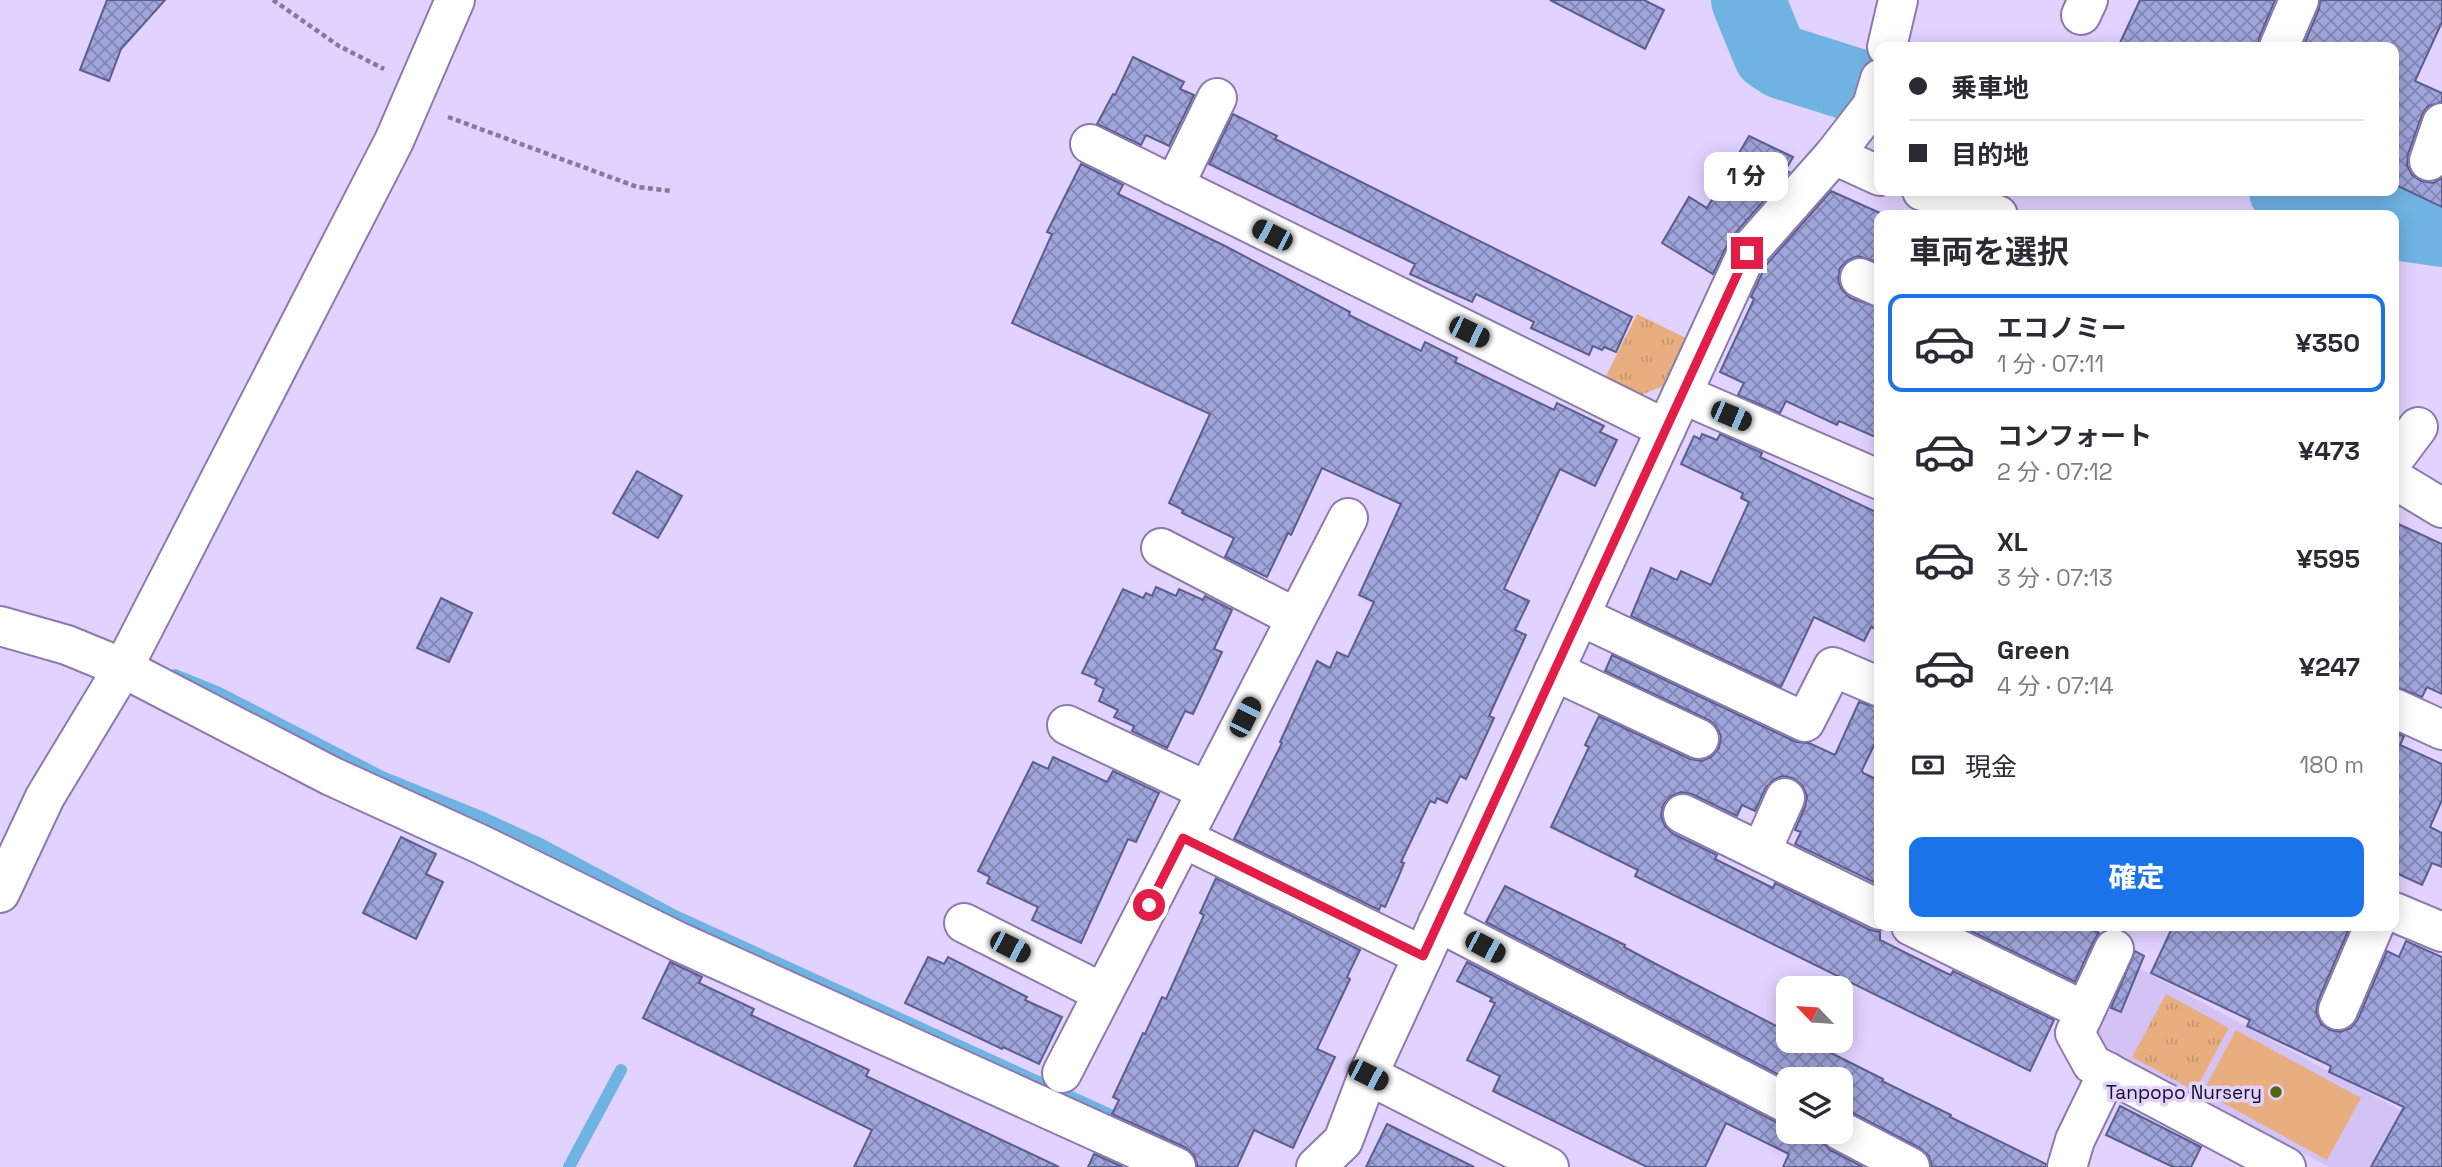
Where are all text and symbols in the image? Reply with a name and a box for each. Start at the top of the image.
text: 乗車地 [1951,71,2029,105]
text: 目的地 [1951,138,2029,172]
callout: 1 分 [1705,152,1789,201]
text: 1 分 [1726,161,1766,191]
car [1249,216,1296,254]
text: 車両を選択 [1909,232,2069,272]
route end [1731,237,1763,269]
text: エコノミー [1997,311,2127,345]
icon: car [1913,312,1976,375]
car [1446,313,1493,351]
text: ¥350 [2296,326,2360,360]
text: 1 分 · 07:11 [1997,349,2104,379]
car [1708,398,1755,434]
text: コンフォート [1997,419,2152,453]
icon: car [1913,420,1976,483]
text: ¥473 [2298,434,2360,468]
text: 2 分 · 07:12 [1997,457,2113,487]
text: XL [1997,525,2028,559]
icon: car [1913,528,1976,591]
text: ¥595 [2297,542,2360,576]
text: 3 分 · 07:13 [1997,563,2113,593]
text: Green [1997,633,2070,667]
icon: car [1913,636,1976,699]
text: ¥247 [2299,650,2360,684]
text: 4 分 · 07:14 [1997,671,2114,701]
car [1227,694,1264,740]
icon: cash [1909,746,1947,784]
text: 現金 [1965,750,2017,784]
text: 180 m [2300,750,2364,780]
button: 確定 [1909,837,2364,917]
route start [1133,889,1165,921]
car [987,928,1034,966]
car [1462,928,1509,966]
north arrow [1776,976,1853,1054]
map controls [1776,976,1853,1144]
car [1345,1056,1392,1094]
button: layers [1776,1067,1853,1144]
place label: Tanpopo Nursery [2106,1080,2262,1105]
marker: Tanpopo Nursery [2268,1084,2284,1100]

